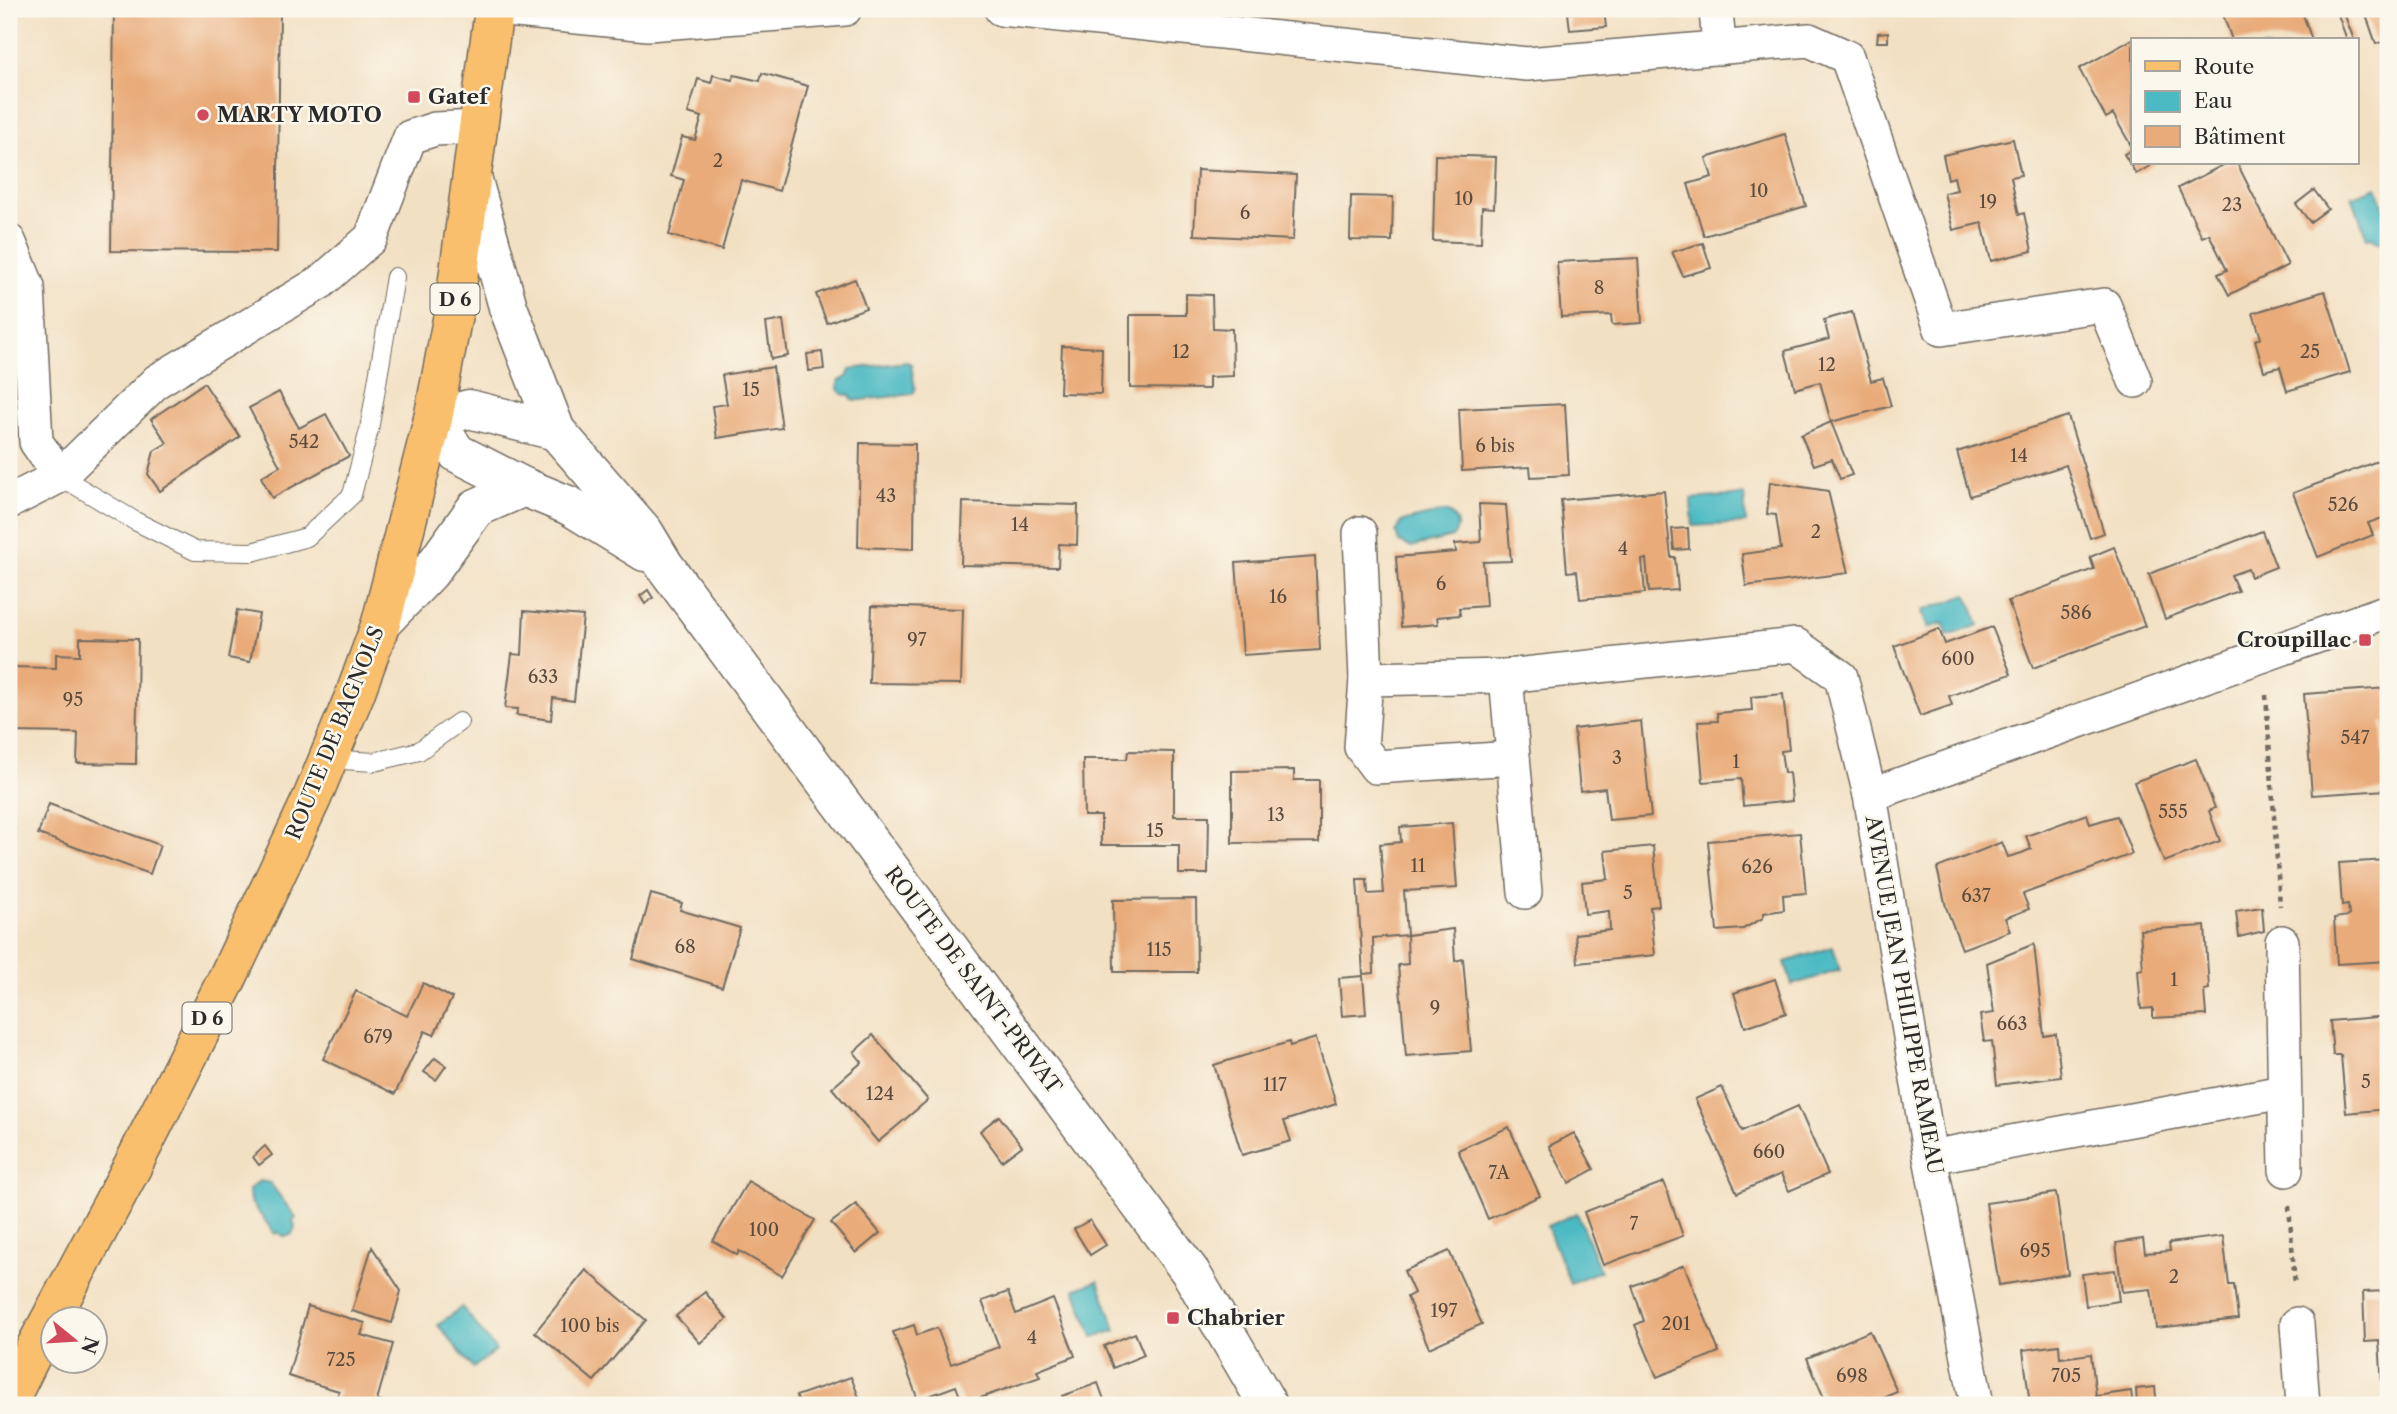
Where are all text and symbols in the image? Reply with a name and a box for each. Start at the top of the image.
legend [2131,38,2358,164]
text: Route [2194,54,2254,79]
place label: Gatef [428,84,491,109]
text: Eau [2194,88,2233,113]
marker: Gatef [406,89,422,105]
place label: MARTY MOTO [217,102,382,127]
marker: MARTY MOTO [195,107,211,123]
text: Bâtiment [2194,124,2286,149]
house number: 2 [713,150,723,172]
house number: 10 [1750,180,1768,202]
house number: 10 [1455,188,1473,210]
house number: 19 [1979,191,1997,213]
house number: 23 [2222,194,2242,216]
house number: 6 [1240,202,1250,224]
house number: 8 [1594,277,1604,299]
road number: D 6 [430,284,480,314]
house number: 12 [1172,341,1190,363]
house number: 25 [2300,341,2320,363]
house number: 12 [1818,354,1836,376]
house number: 15 [742,379,760,401]
house number: 542 [289,431,319,453]
house number: 6 bis [1475,435,1515,457]
house number: 14 [2010,445,2028,467]
house number: 43 [876,485,896,507]
house number: 526 [2328,494,2358,516]
house number: 14 [1011,514,1029,536]
house number: 2 [1811,521,1821,543]
house number: 4 [1618,538,1628,560]
house number: 6 [1436,573,1446,595]
house number: 16 [1269,586,1287,608]
house number: 586 [2061,602,2091,624]
street label: ROUTE DE BAGNOLS [280,622,389,843]
place label: Croupillac [2237,627,2351,652]
house number: 97 [907,629,927,651]
marker: Croupillac [2357,632,2373,648]
house number: 600 [1941,648,1975,670]
house number: 633 [528,666,558,688]
house number: 95 [63,689,83,711]
house number: 547 [2340,727,2370,749]
house number: 3 [1612,747,1622,769]
house number: 1 [1732,751,1740,773]
house number: 555 [2158,801,2188,823]
house number: 13 [1267,804,1285,826]
street label: AVENUE JEAN PHILIPPE RAMEAU [1860,812,1948,1176]
house number: 15 [1146,820,1164,842]
house number: 11 [1410,855,1426,877]
house number: 626 [1741,856,1773,878]
street label: ROUTE DE SAINT-PRIVAT [880,861,1067,1099]
house number: 5 [1623,882,1633,904]
house number: 637 [1961,885,1991,907]
house number: 68 [674,936,696,958]
house number: 115 [1147,939,1171,961]
house number: 1 [2170,969,2178,991]
house number: 9 [1430,997,1440,1019]
road number: D 6 [182,1002,232,1034]
house number: 663 [1997,1013,2028,1035]
house number: 679 [363,1026,393,1048]
house number: 5 [2361,1071,2371,1093]
house number: 117 [1263,1074,1287,1096]
house number: 124 [866,1083,894,1105]
house number: 660 [1753,1141,1785,1163]
house number: 7A [1488,1162,1510,1184]
house number: 7 [1630,1213,1639,1235]
house number: 100 [749,1219,779,1241]
house number: 695 [2020,1240,2050,1262]
house number: 2 [2169,1266,2179,1288]
house number: 197 [1431,1300,1458,1322]
place label: Chabrier [1187,1305,1285,1330]
north arrow [38,1306,108,1376]
marker: Chabrier [1165,1310,1181,1326]
house number: 201 [1661,1313,1691,1335]
house number: 100 bis [560,1315,620,1337]
house number: 4 [1027,1327,1037,1349]
text: N [76,1334,103,1357]
house number: 725 [327,1349,356,1371]
house number: 698 [1836,1365,1868,1387]
house number: 705 [2051,1365,2081,1387]

